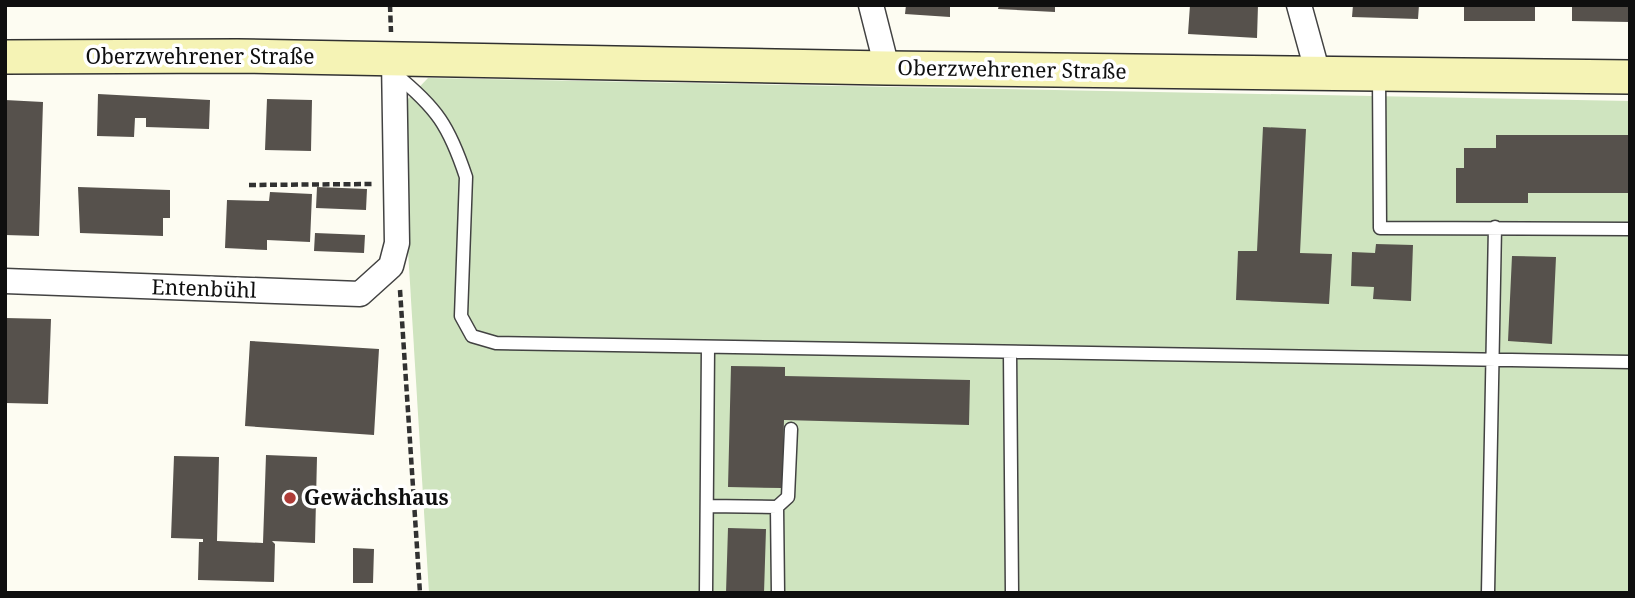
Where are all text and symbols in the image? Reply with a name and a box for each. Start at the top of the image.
street label: Oberzwehrener Straße [85,42,315,70]
street label: Oberzwehrener Straße [897,53,1127,85]
street label: Entenbühl [151,272,257,304]
place label: Gewächshaus [304,483,449,511]
marker: Gewächshaus [282,490,298,506]

